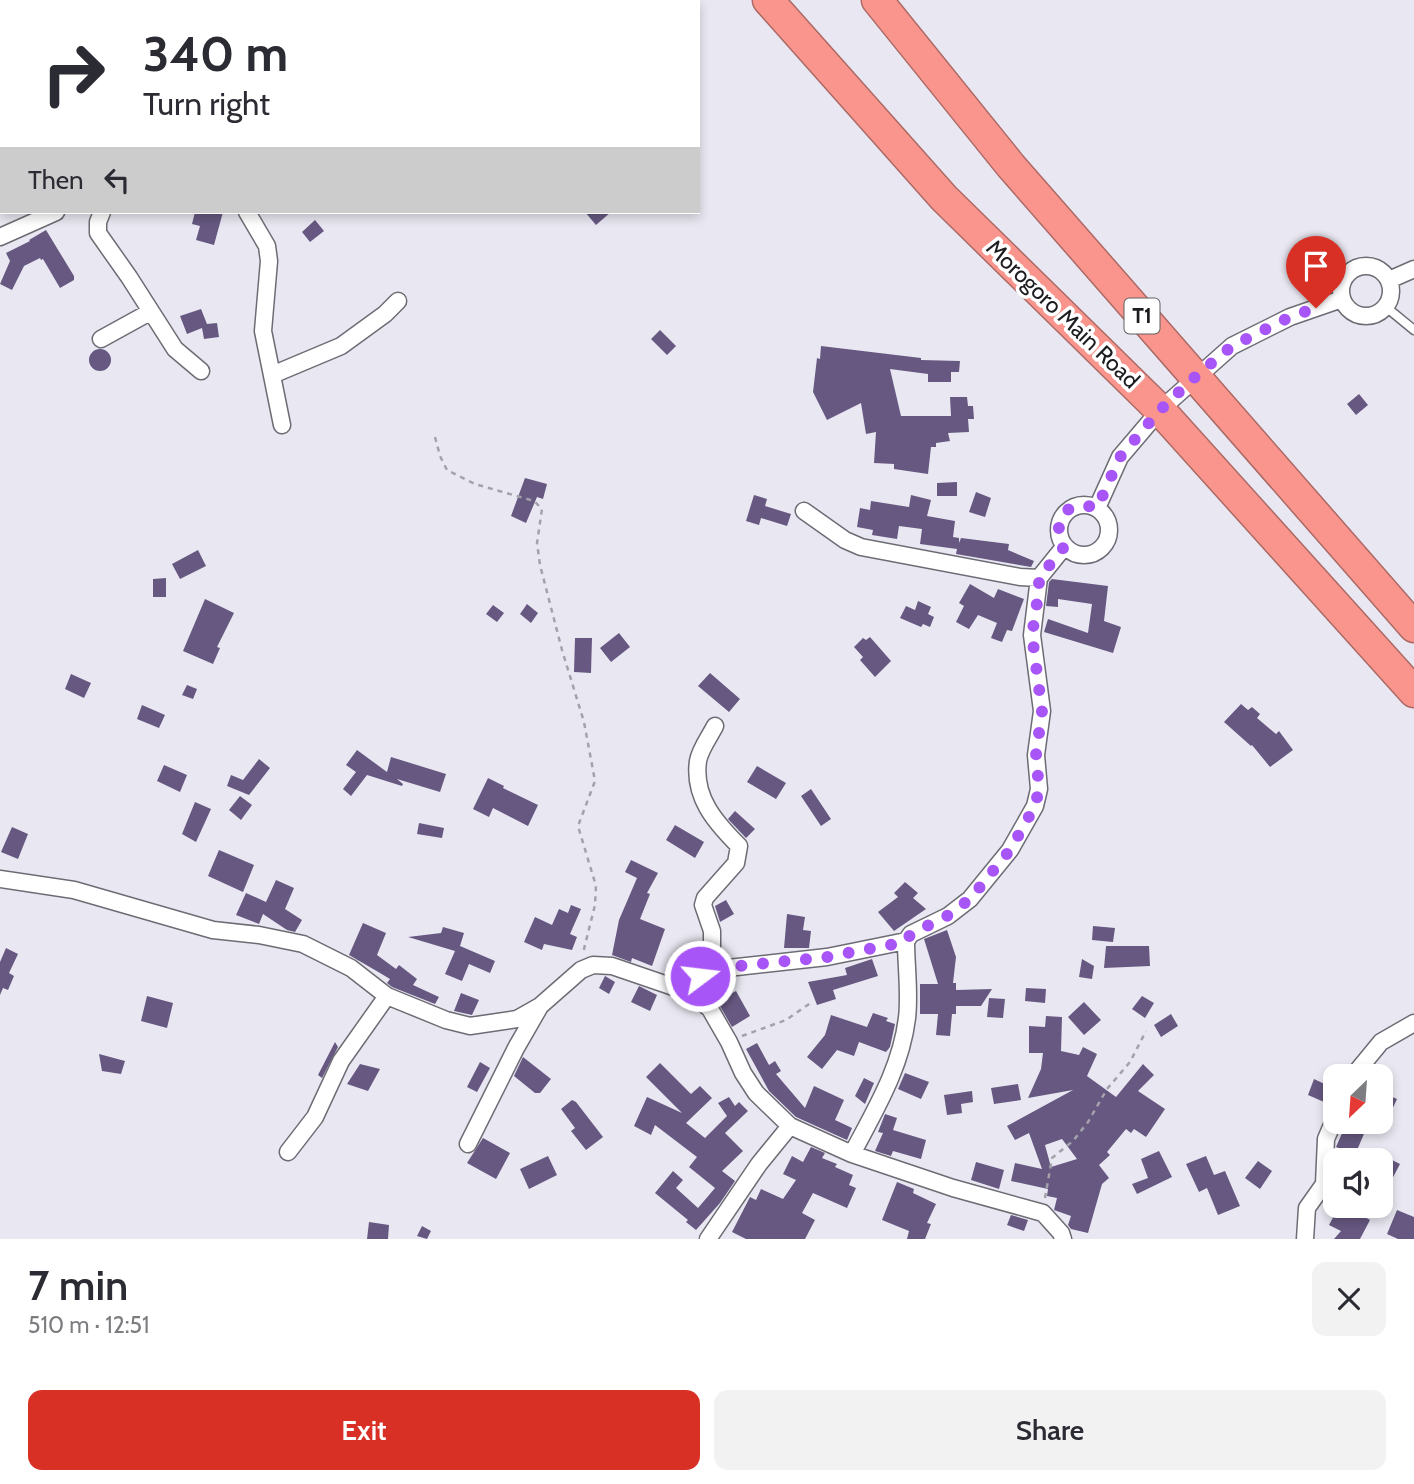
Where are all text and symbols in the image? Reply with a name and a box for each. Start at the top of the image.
text: 340 m [143,24,288,83]
icon: right [28,28,119,119]
text: Turn right [143,84,270,123]
icon: left [98,161,136,199]
text: Then [28,164,84,196]
street label: Morogoro Main Road [981,234,1145,394]
pin [1286,236,1346,308]
icon: arrive [1297,247,1335,285]
road number: T1 [1124,298,1160,334]
position arrow [663,939,737,1013]
north arrow [1323,1064,1393,1134]
map controls [1323,1064,1393,1218]
button: sound [1323,1148,1393,1218]
text: 7 min [28,1259,128,1311]
button: close [1312,1262,1386,1336]
text: 510 m · 12:51 [28,1311,149,1339]
button: Exit [28,1390,700,1470]
button: Share [714,1390,1386,1470]

